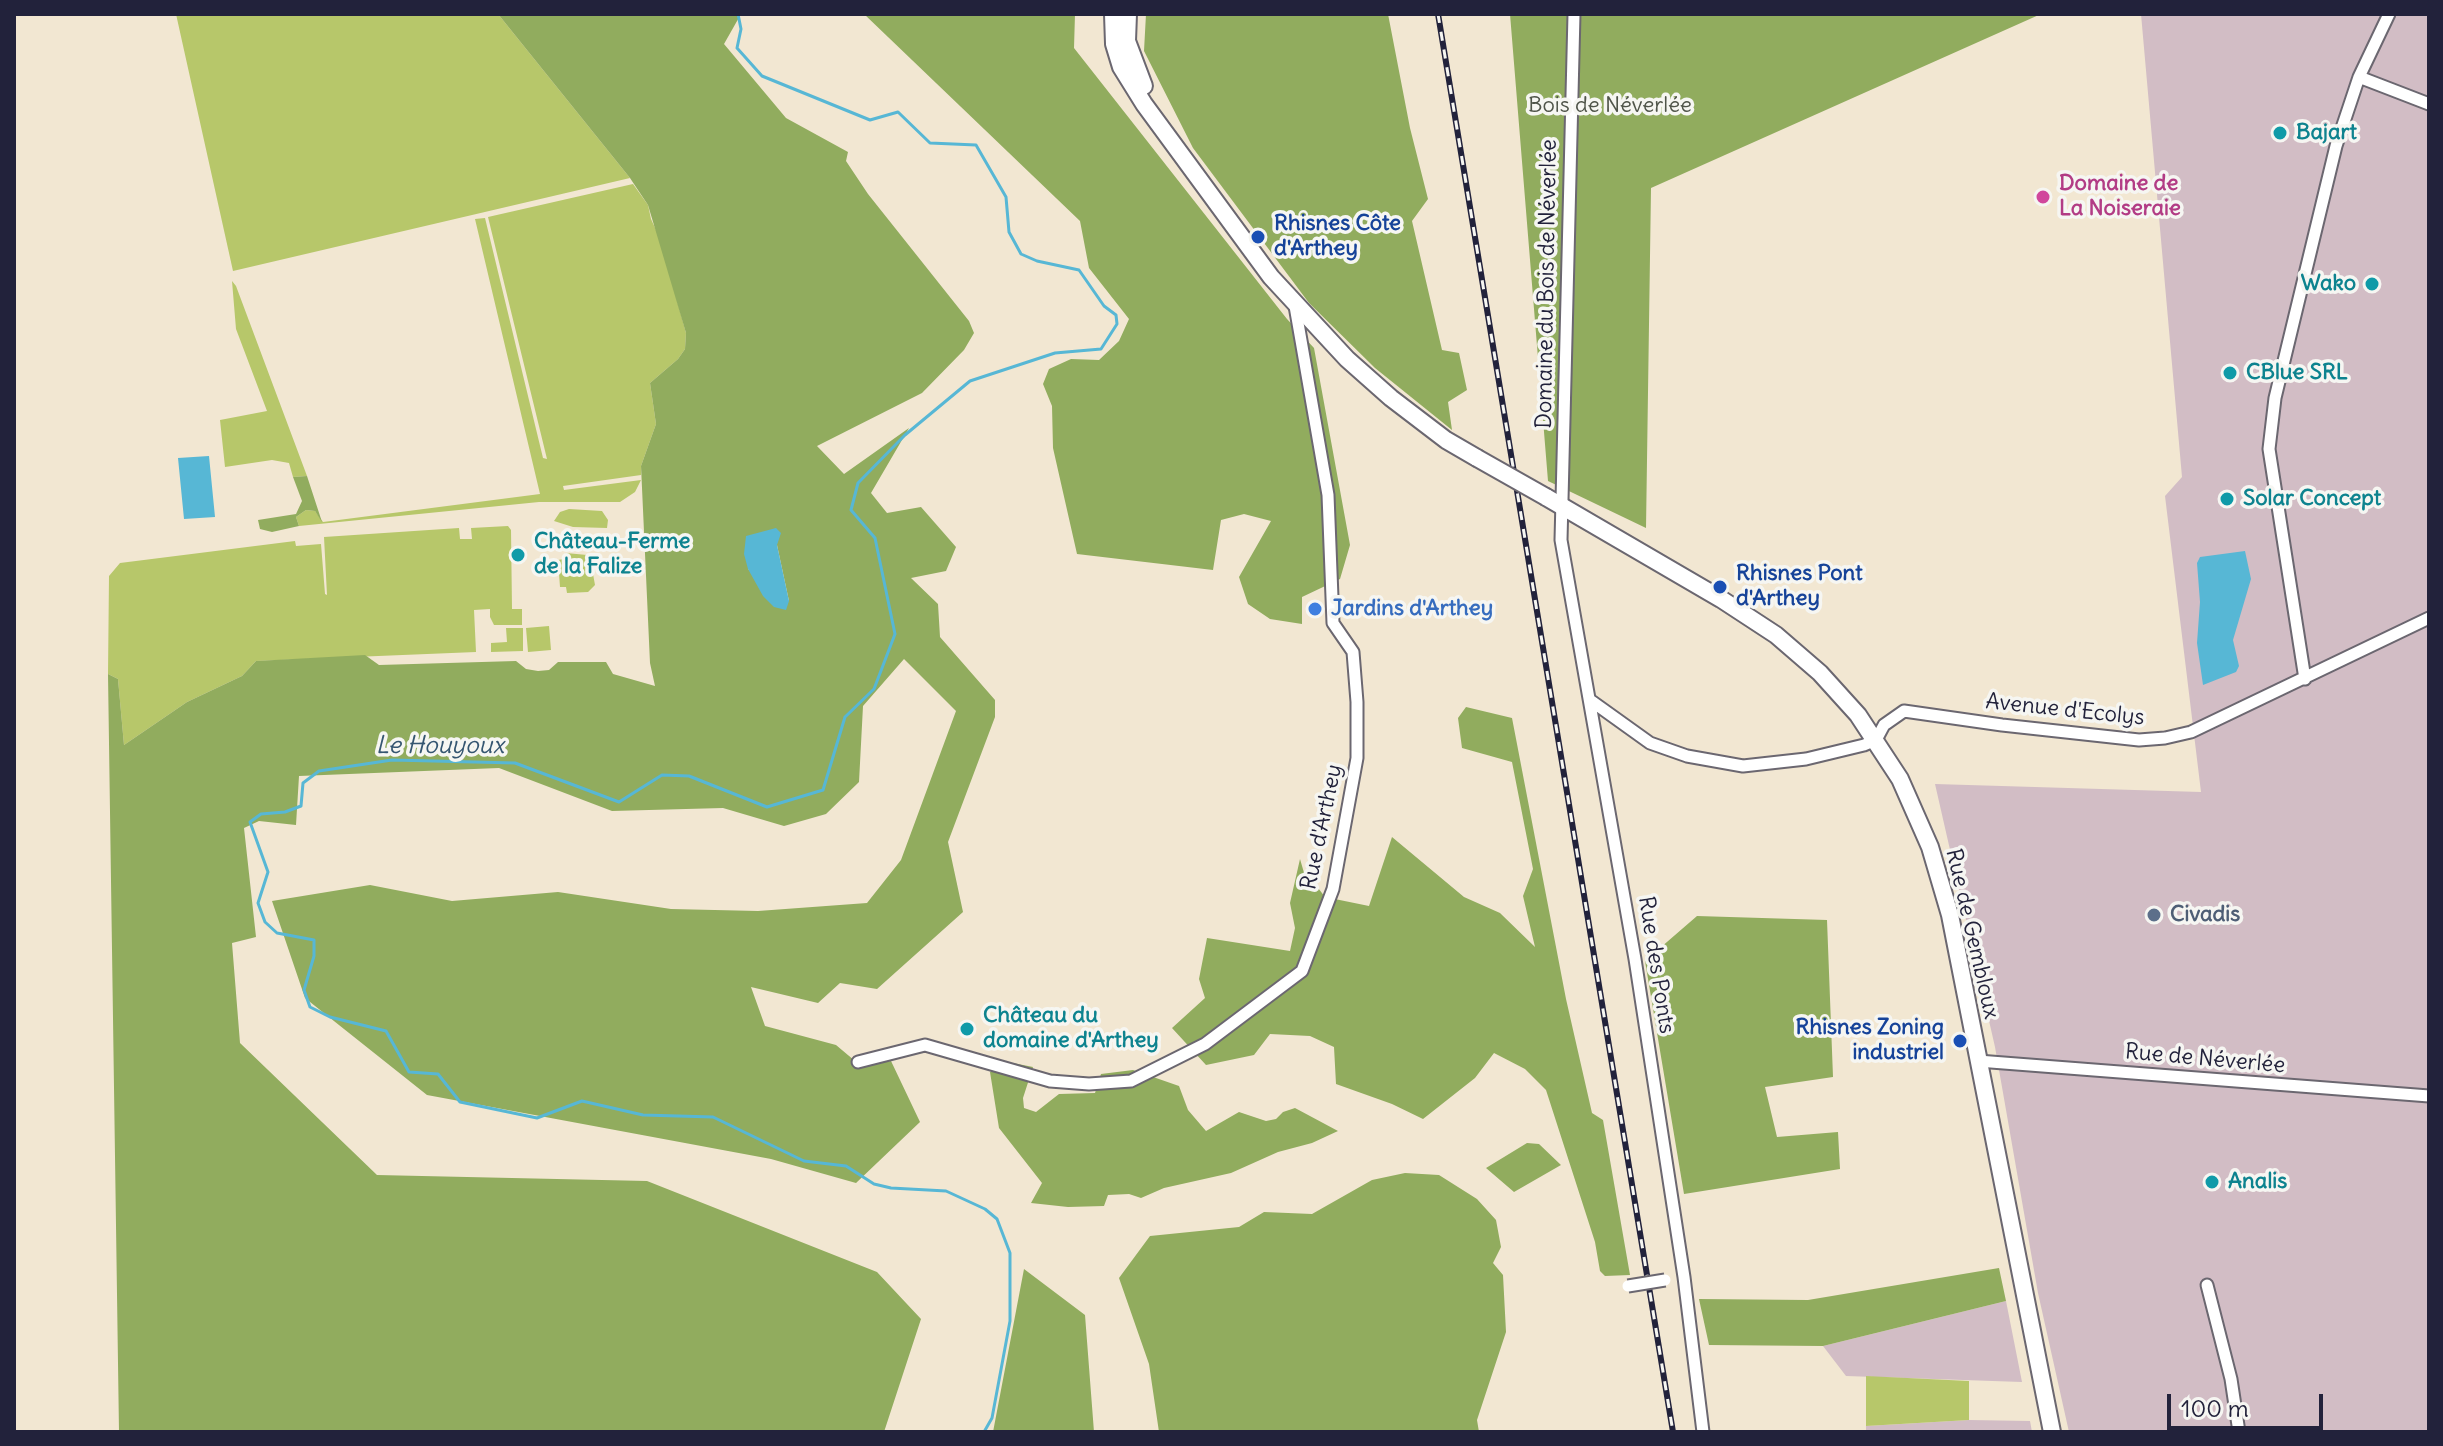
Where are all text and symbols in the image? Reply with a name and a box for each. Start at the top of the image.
park label: Bois de Néverlée [1528,93,1692,119]
place label: Bajart [2296,120,2357,146]
marker: Bajart [2271,124,2289,142]
street label: Domaine du Bois de Néverlée [1531,139,1563,429]
place label: Domaine de La Noiseraie [2059,171,2181,222]
marker: Domaine de La Noiseraie [2034,188,2052,206]
place label: Rhisnes Côte d'Arthey [1274,211,1401,262]
marker: Rhisnes Côte d'Arthey [1249,228,1267,246]
place label: Wako [2301,271,2356,297]
marker: Wako [2363,275,2381,293]
place label: CBlue SRL [2246,360,2348,386]
marker: CBlue SRL [2221,364,2239,382]
place label: Solar Concept [2243,486,2381,512]
marker: Solar Concept [2218,490,2236,508]
place label: Château-Ferme de la Falize [534,529,690,580]
marker: Château-Ferme de la Falize [509,546,527,564]
place label: Rhisnes Pont d'Arthey [1736,561,1863,612]
marker: Rhisnes Pont d'Arthey [1711,578,1729,596]
place label: Jardins d'Arthey [1331,596,1493,622]
marker: Jardins d'Arthey [1306,600,1324,618]
street label: Avenue d'Ecolys [1984,689,2146,731]
water label: Le Houyoux [376,732,504,760]
street label: Rue d'Arthey [1296,762,1348,892]
street label: Rue de Gembloux [1940,846,2004,1022]
street label: Rue des Ponts [1632,894,1680,1036]
place label: Civadis [2170,902,2240,928]
marker: Civadis [2145,906,2163,924]
place label: Château du domaine d'Arthey [983,1003,1159,1054]
place label: Rhisnes Zoning industriel [1796,1015,1944,1066]
marker: Château du domaine d'Arthey [958,1020,976,1038]
marker: Rhisnes Zoning industriel [1951,1032,1969,1050]
street label: Rue de Néverlée [2124,1039,2286,1079]
place label: Analis [2228,1169,2287,1195]
marker: Analis [2203,1173,2221,1191]
scale bar [2171,1378,2327,1428]
text: 100 m [2181,1393,2249,1423]

